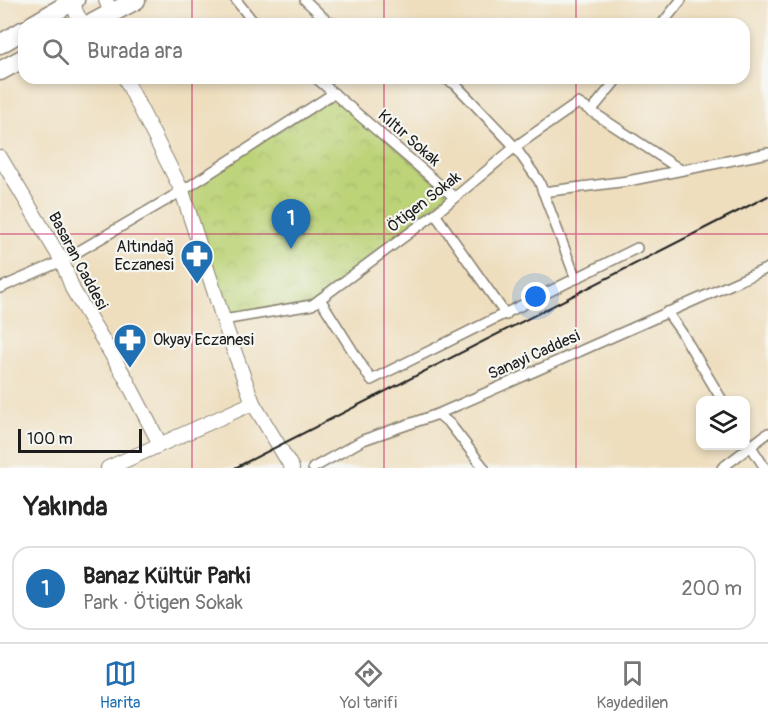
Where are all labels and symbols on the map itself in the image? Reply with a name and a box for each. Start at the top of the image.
street label: Kıltır Sokak [374,105,445,171]
street label: Ötigen Sokak [383,167,465,237]
pin: 1 [272,200,310,249]
street label: Basaran Caddesi [44,209,112,314]
place label: Altındağ Eczanesi [114,237,174,275]
pharmacy icon: Altındağ Eczanesi [179,238,215,285]
your location [521,282,550,311]
pharmacy icon: Okyay Eczanesi [112,322,148,369]
street label: Sanayi Caddesi [485,326,583,384]
place label: Okyay Eczanesi [153,330,254,350]
scale bar [18,426,142,454]

